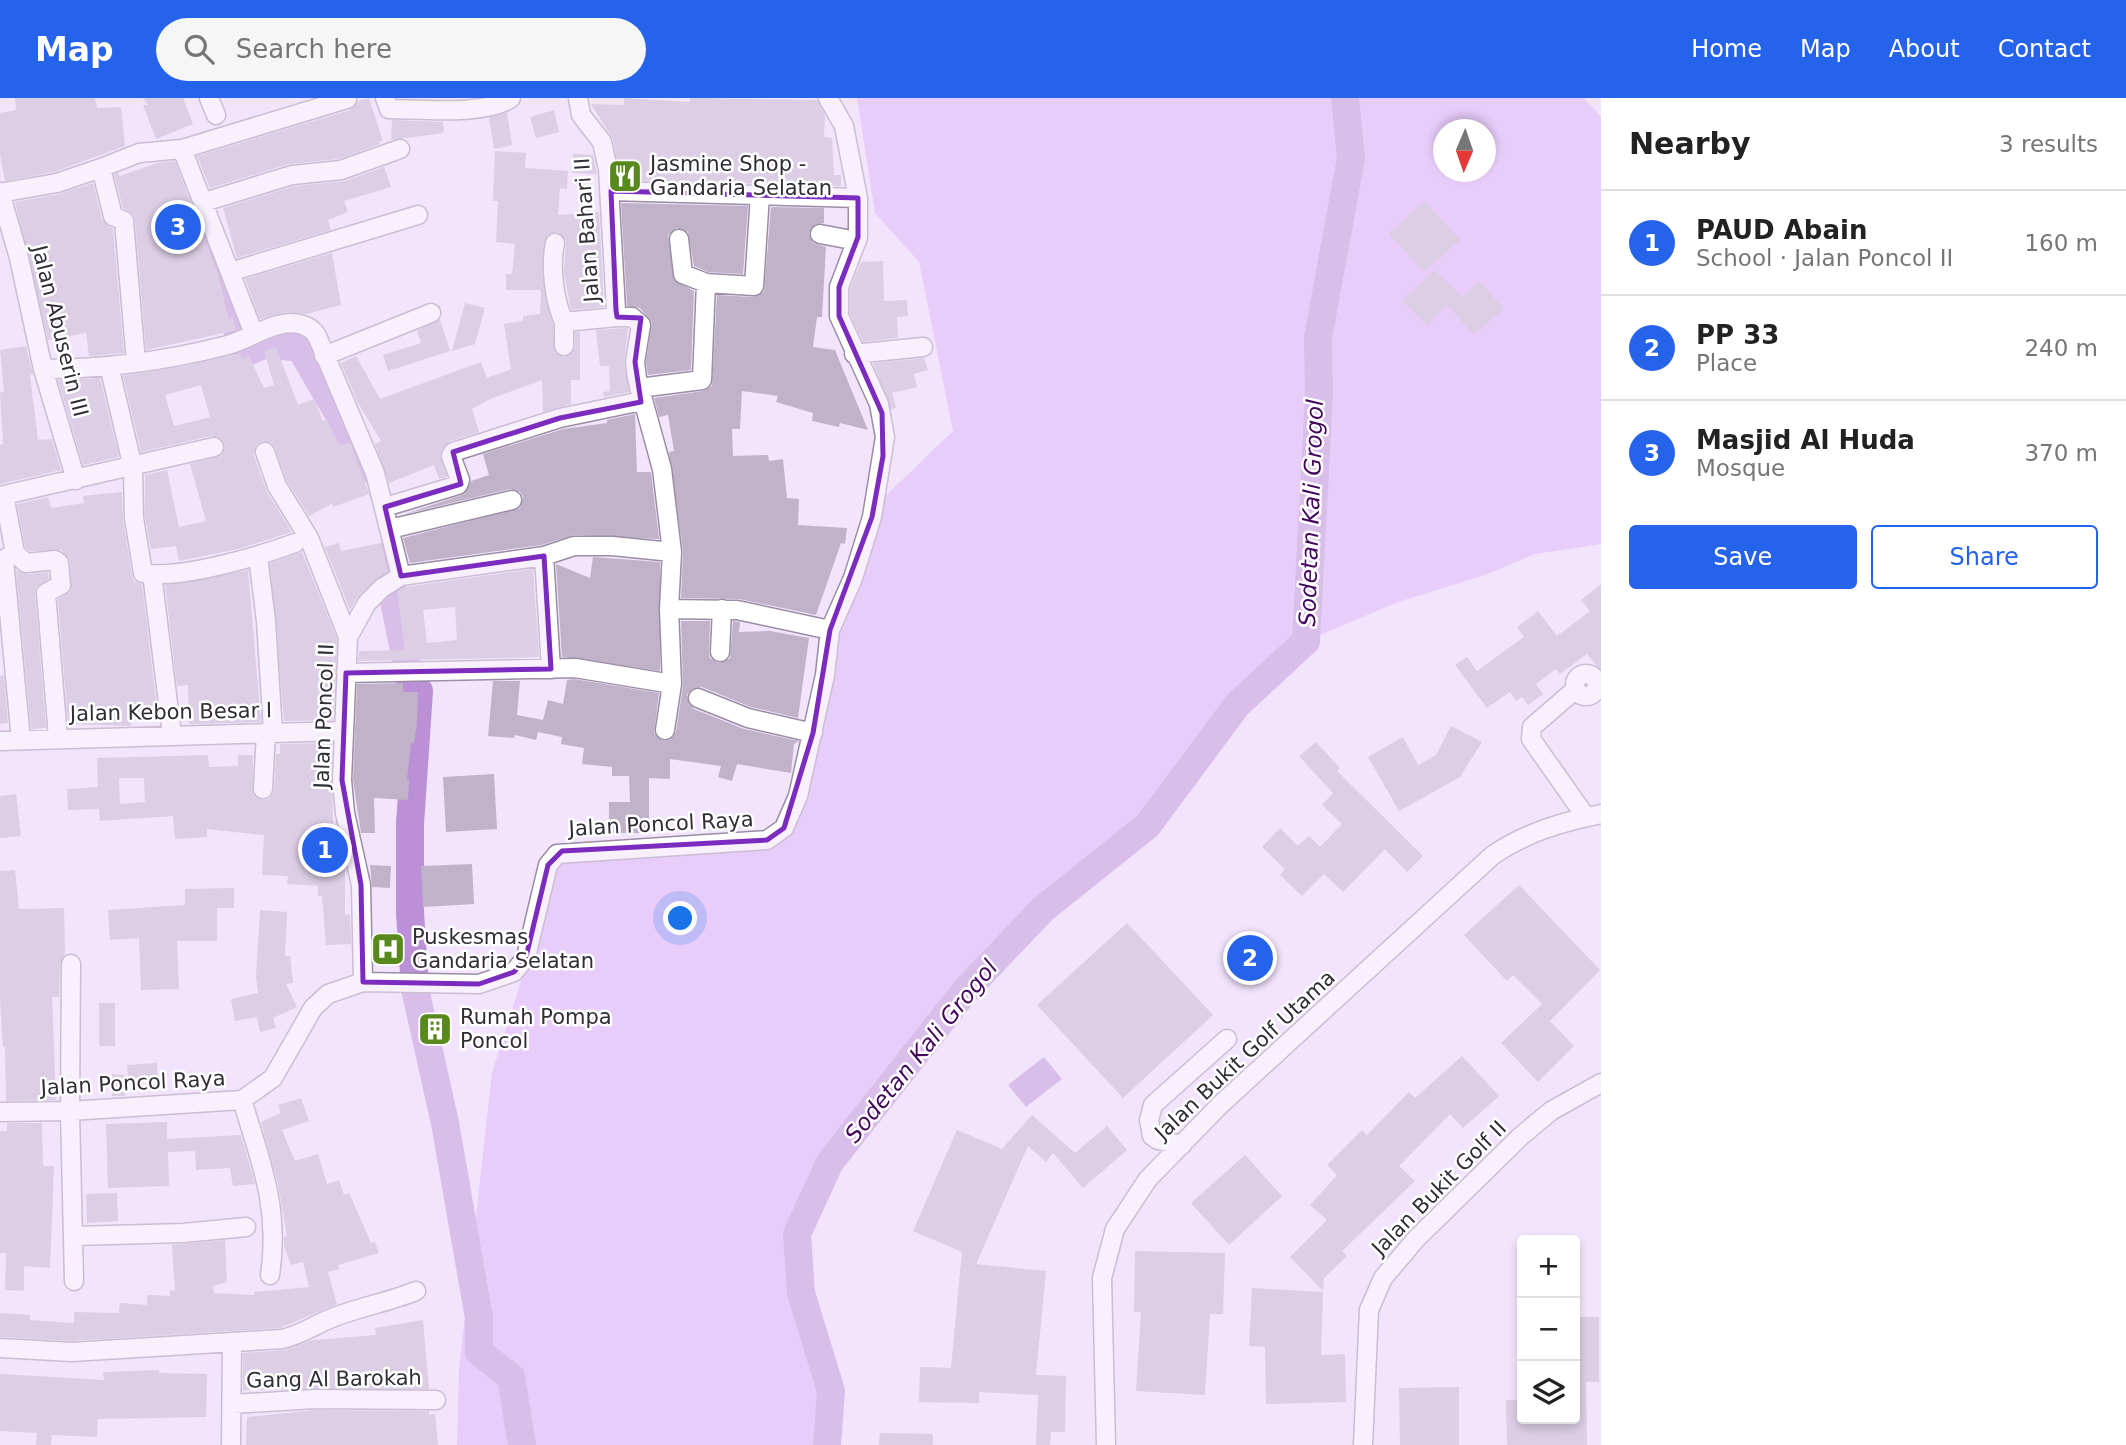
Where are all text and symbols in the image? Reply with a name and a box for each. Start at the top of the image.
search box [156,18,646,81]
text: Map [35,30,114,69]
icon: search [180,30,218,68]
text: Search here [236,34,392,64]
text: Home [1691,35,1762,63]
text: Map [1800,35,1851,63]
text: About [1889,35,1960,63]
text: Contact [1998,35,2091,63]
north arrow [1433,119,1496,182]
text: Nearby [1629,126,1751,161]
text: 3 results [1999,131,2098,157]
place label: Jasmine Shop - Gandaria Selatan [648,152,832,200]
street label: Jalan Bahari II [570,157,604,305]
restaurant icon: Jasmine Shop - Gandaria Selatan [606,157,644,195]
pin: 3 [155,201,201,253]
text: PAUD Abain [1696,215,1867,245]
text: 1 [1644,230,1660,256]
text: 160 m [2024,230,2098,256]
street label: Jalan Abuserin III [27,241,93,419]
text: School · Jalan Poncol II [1696,245,1953,271]
text: PP 33 [1696,320,1779,350]
text: 2 [1644,335,1660,361]
text: 240 m [2024,335,2098,361]
text: Place [1696,350,1757,376]
water label: Sodetan Kali Grogol [1294,398,1328,627]
text: Masjid Al Huda [1696,425,1915,455]
text: 3 [1644,440,1660,466]
text: 370 m [2024,440,2098,466]
text: Mosque [1696,455,1785,481]
button: Save [1629,525,1857,589]
button: Share [1871,525,2098,589]
street label: Jalan Poncol II [309,643,339,791]
street label: Jalan Kebon Besar I [68,698,272,726]
street label: Jalan Poncol Raya [566,807,754,841]
pin: 1 [302,824,348,876]
your location [663,901,697,935]
place label: Puskesmas Gandaria Selatan [412,925,594,973]
hospital icon: Puskesmas Gandaria Selatan [369,930,407,968]
pin: 2 [1227,932,1273,984]
water label: Sodetan Kali Grogol [839,954,1003,1148]
street label: Jalan Bukit Golf Utama [1149,965,1340,1146]
place label: Rumah Pompa Poncol [460,1005,612,1053]
building icon: Rumah Pompa Poncol [416,1010,454,1048]
street label: Jalan Poncol Raya [38,1066,226,1100]
street label: Jalan Bukit Golf II [1366,1116,1511,1261]
map controls [1517,1235,1580,1424]
button: + [1517,1235,1580,1298]
button: − [1517,1298,1580,1361]
button: layers [1517,1361,1580,1424]
street label: Gang Al Barokah [246,1365,422,1393]

